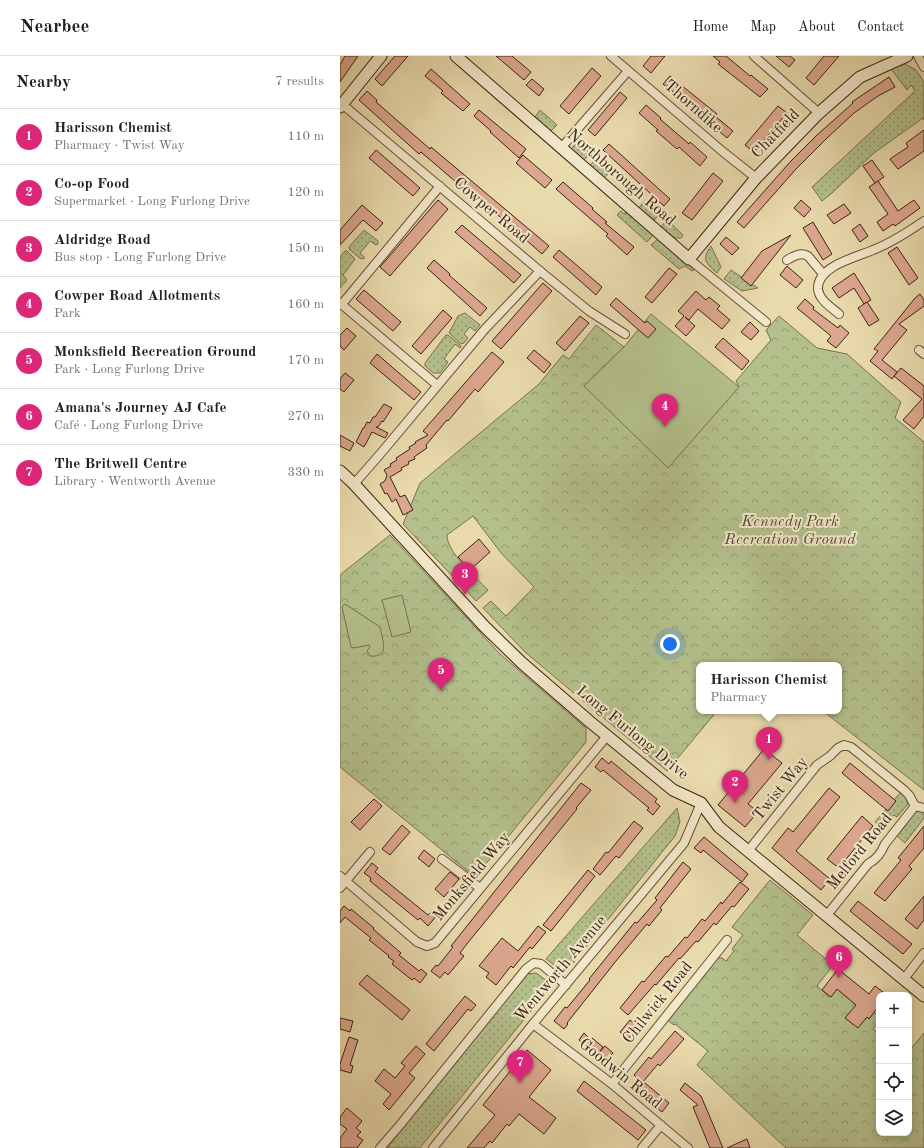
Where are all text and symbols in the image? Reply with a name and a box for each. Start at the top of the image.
text: Nearbee [20,18,89,37]
text: Home [693,20,728,34]
text: Map [750,20,776,34]
text: About [798,20,835,34]
text: Contact [857,20,904,34]
text: Nearby [16,74,71,91]
text: 7 results [275,75,324,88]
street label: Thorndike [661,77,725,137]
street label: Chatfield [749,106,803,162]
text: Harisson Chemist [54,121,172,136]
street label: Northborough Road [564,127,678,229]
text: 1 [25,130,33,143]
text: 110 m [287,130,324,143]
text: Pharmacy · Twist Way [54,139,185,152]
street label: Cowper Road [450,175,532,247]
text: Co-op Food [54,177,130,192]
text: 2 [25,186,33,199]
text: 120 m [287,186,324,199]
text: Supermarket · Long Furlong Drive [54,195,250,208]
text: Aldridge Road [54,233,151,248]
text: 3 [25,242,33,255]
text: 150 m [287,242,324,255]
text: Bus stop · Long Furlong Drive [54,251,226,264]
text: Cowper Road Allotments [54,289,220,304]
text: 4 [25,298,33,311]
text: 160 m [287,298,324,311]
text: Park [54,307,81,320]
text: Monksfield Recreation Ground [54,345,256,360]
text: 5 [25,354,33,367]
text: 170 m [287,354,324,367]
text: Park · Long Furlong Drive [54,363,204,376]
pin: 4 [652,394,678,427]
text: Amana's Journey AJ Cafe [54,401,227,416]
text: 6 [25,410,33,423]
text: 270 m [287,410,324,423]
text: Café · Long Furlong Drive [54,419,203,432]
text: The Britwell Centre [54,457,187,472]
text: 7 [25,466,33,479]
text: 330 m [287,466,324,479]
text: Library · Wentworth Avenue [54,475,216,488]
park label: Kennedy Park Recreation Ground [723,514,856,548]
pin: 3 [452,562,478,595]
your location [660,634,680,654]
pin: 5 [428,658,454,691]
popup [696,662,842,714]
text: Harisson Chemist [710,673,828,688]
street label: Long Furlong Drive [573,683,691,783]
text: Pharmacy [710,691,767,704]
pin: 1 [756,727,782,760]
street label: Twist Way [751,754,812,824]
pin: 2 [722,770,748,803]
street label: Melford Road [824,811,896,893]
street label: Monksfield Way [430,829,514,924]
street label: Wentworth Avenue [512,913,610,1025]
pin: 6 [826,945,852,978]
street label: Chilwick Road [620,959,696,1047]
map controls [876,992,912,1136]
button: + [876,992,912,1028]
button: − [876,1028,912,1064]
street label: Goodwin Road [576,1036,664,1112]
pin: 7 [507,1050,533,1083]
button: locate [876,1064,912,1100]
button: layers [876,1100,912,1136]

